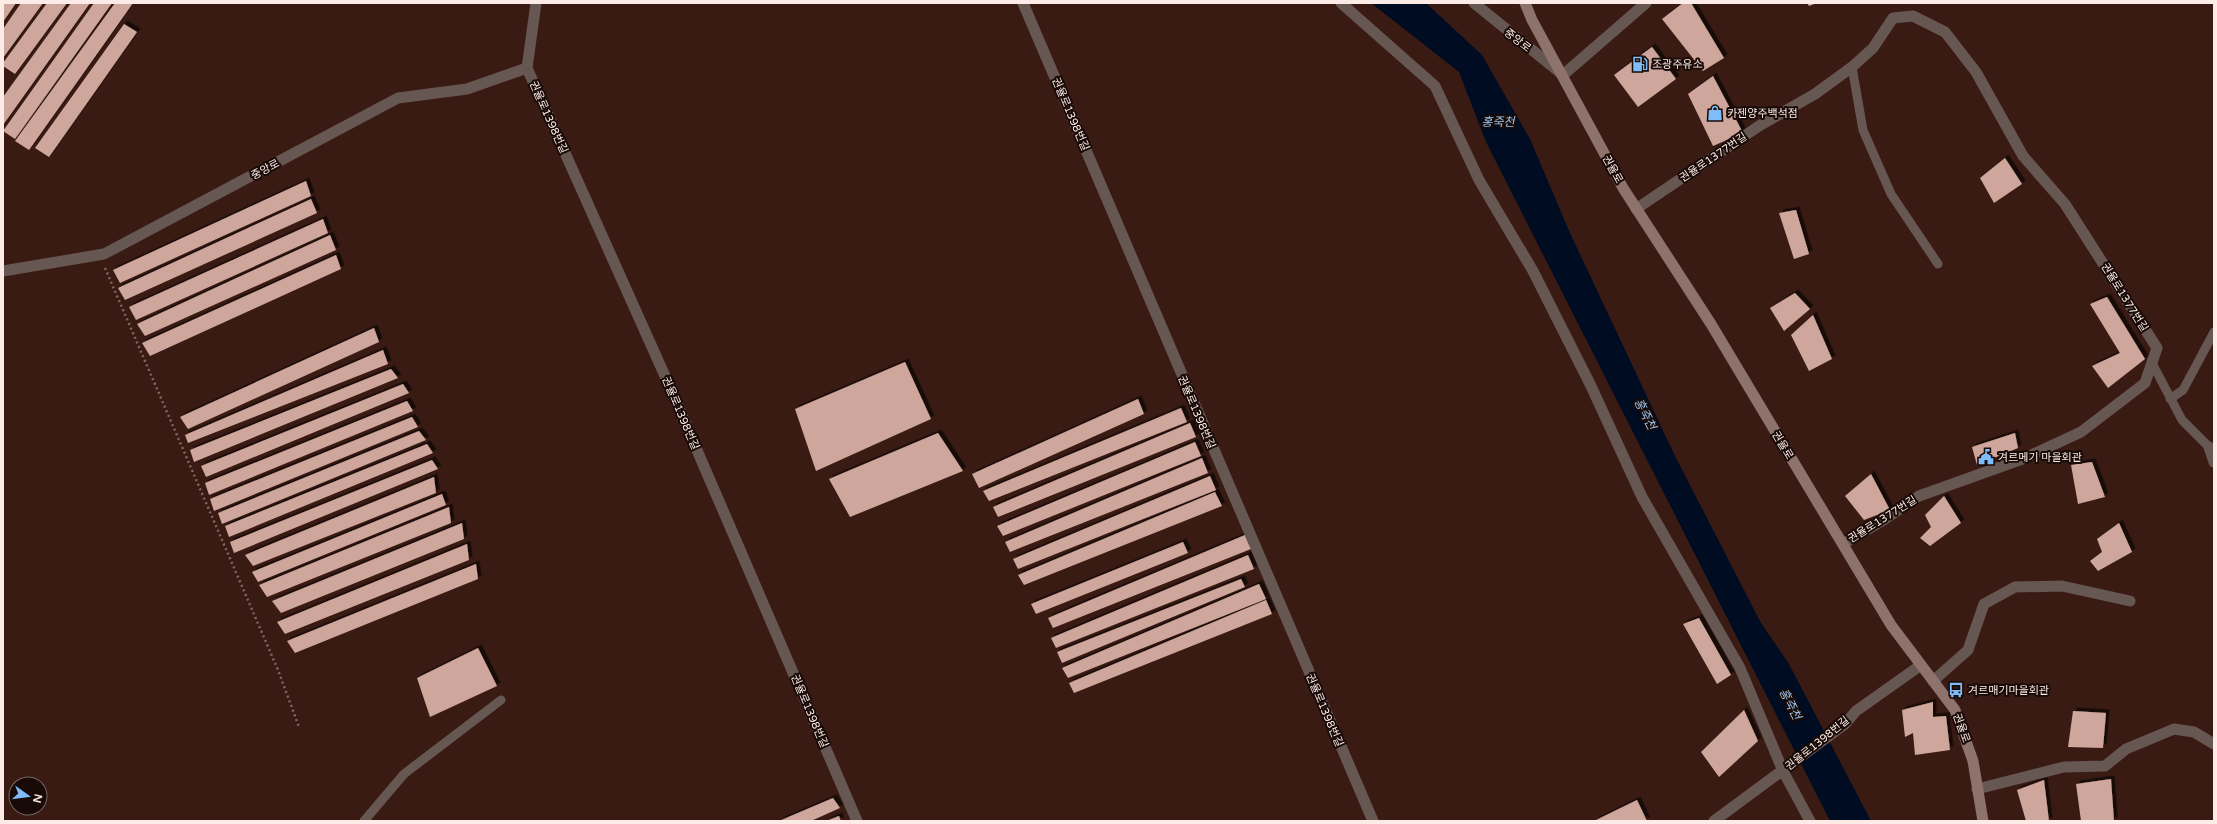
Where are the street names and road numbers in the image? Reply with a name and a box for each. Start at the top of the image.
street label: 중앙로 [1502,26,1534,55]
street label: 권율로1398번길 [1049,76,1092,153]
street label: 권율로1398번길 [527,79,570,156]
street label: 권율로1377번길 [1677,130,1749,185]
street label: 권율로 [1600,153,1626,186]
street label: 중앙로 [249,157,282,182]
street label: 권율로1377번길 [2098,261,2151,334]
street label: 권율로1398번길 [1175,374,1218,451]
street label: 권율로1398번길 [659,375,702,452]
street label: 권율로 [1769,429,1796,462]
street label: 권율로1377번길 [1846,493,1919,546]
street label: 권율로1398번길 [1303,672,1346,749]
street label: 권율로1398번길 [788,673,831,750]
street label: 권율로 [1950,712,1973,745]
street label: 권율로1398번길 [1783,714,1852,773]

